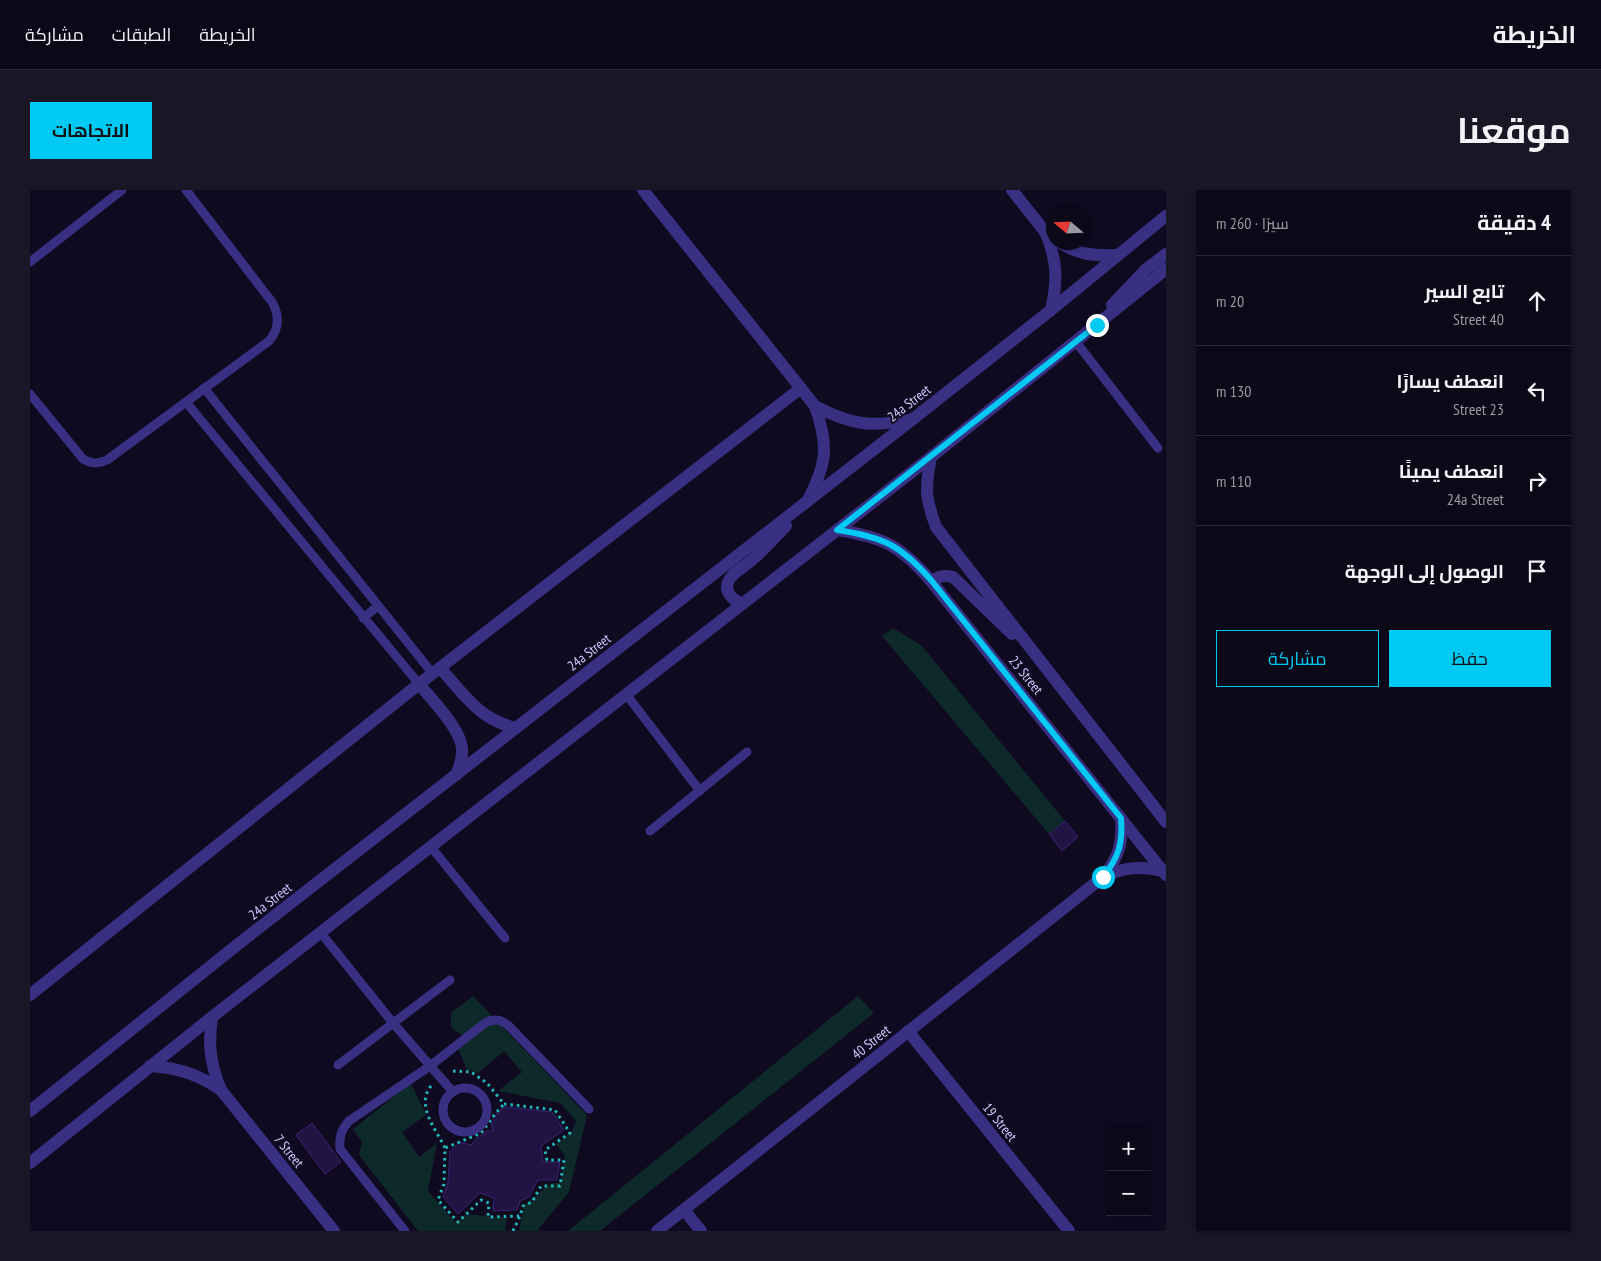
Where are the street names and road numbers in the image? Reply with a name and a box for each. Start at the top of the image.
street label: 24a Street [884,380,934,426]
street label: 24a Street [564,629,614,675]
street label: 23 Street [1005,652,1047,698]
street label: 24a Street [245,878,295,924]
street label: 40 Street [848,1021,894,1063]
street label: 19 Street [979,1099,1021,1145]
street label: 7 Street [270,1131,308,1171]

